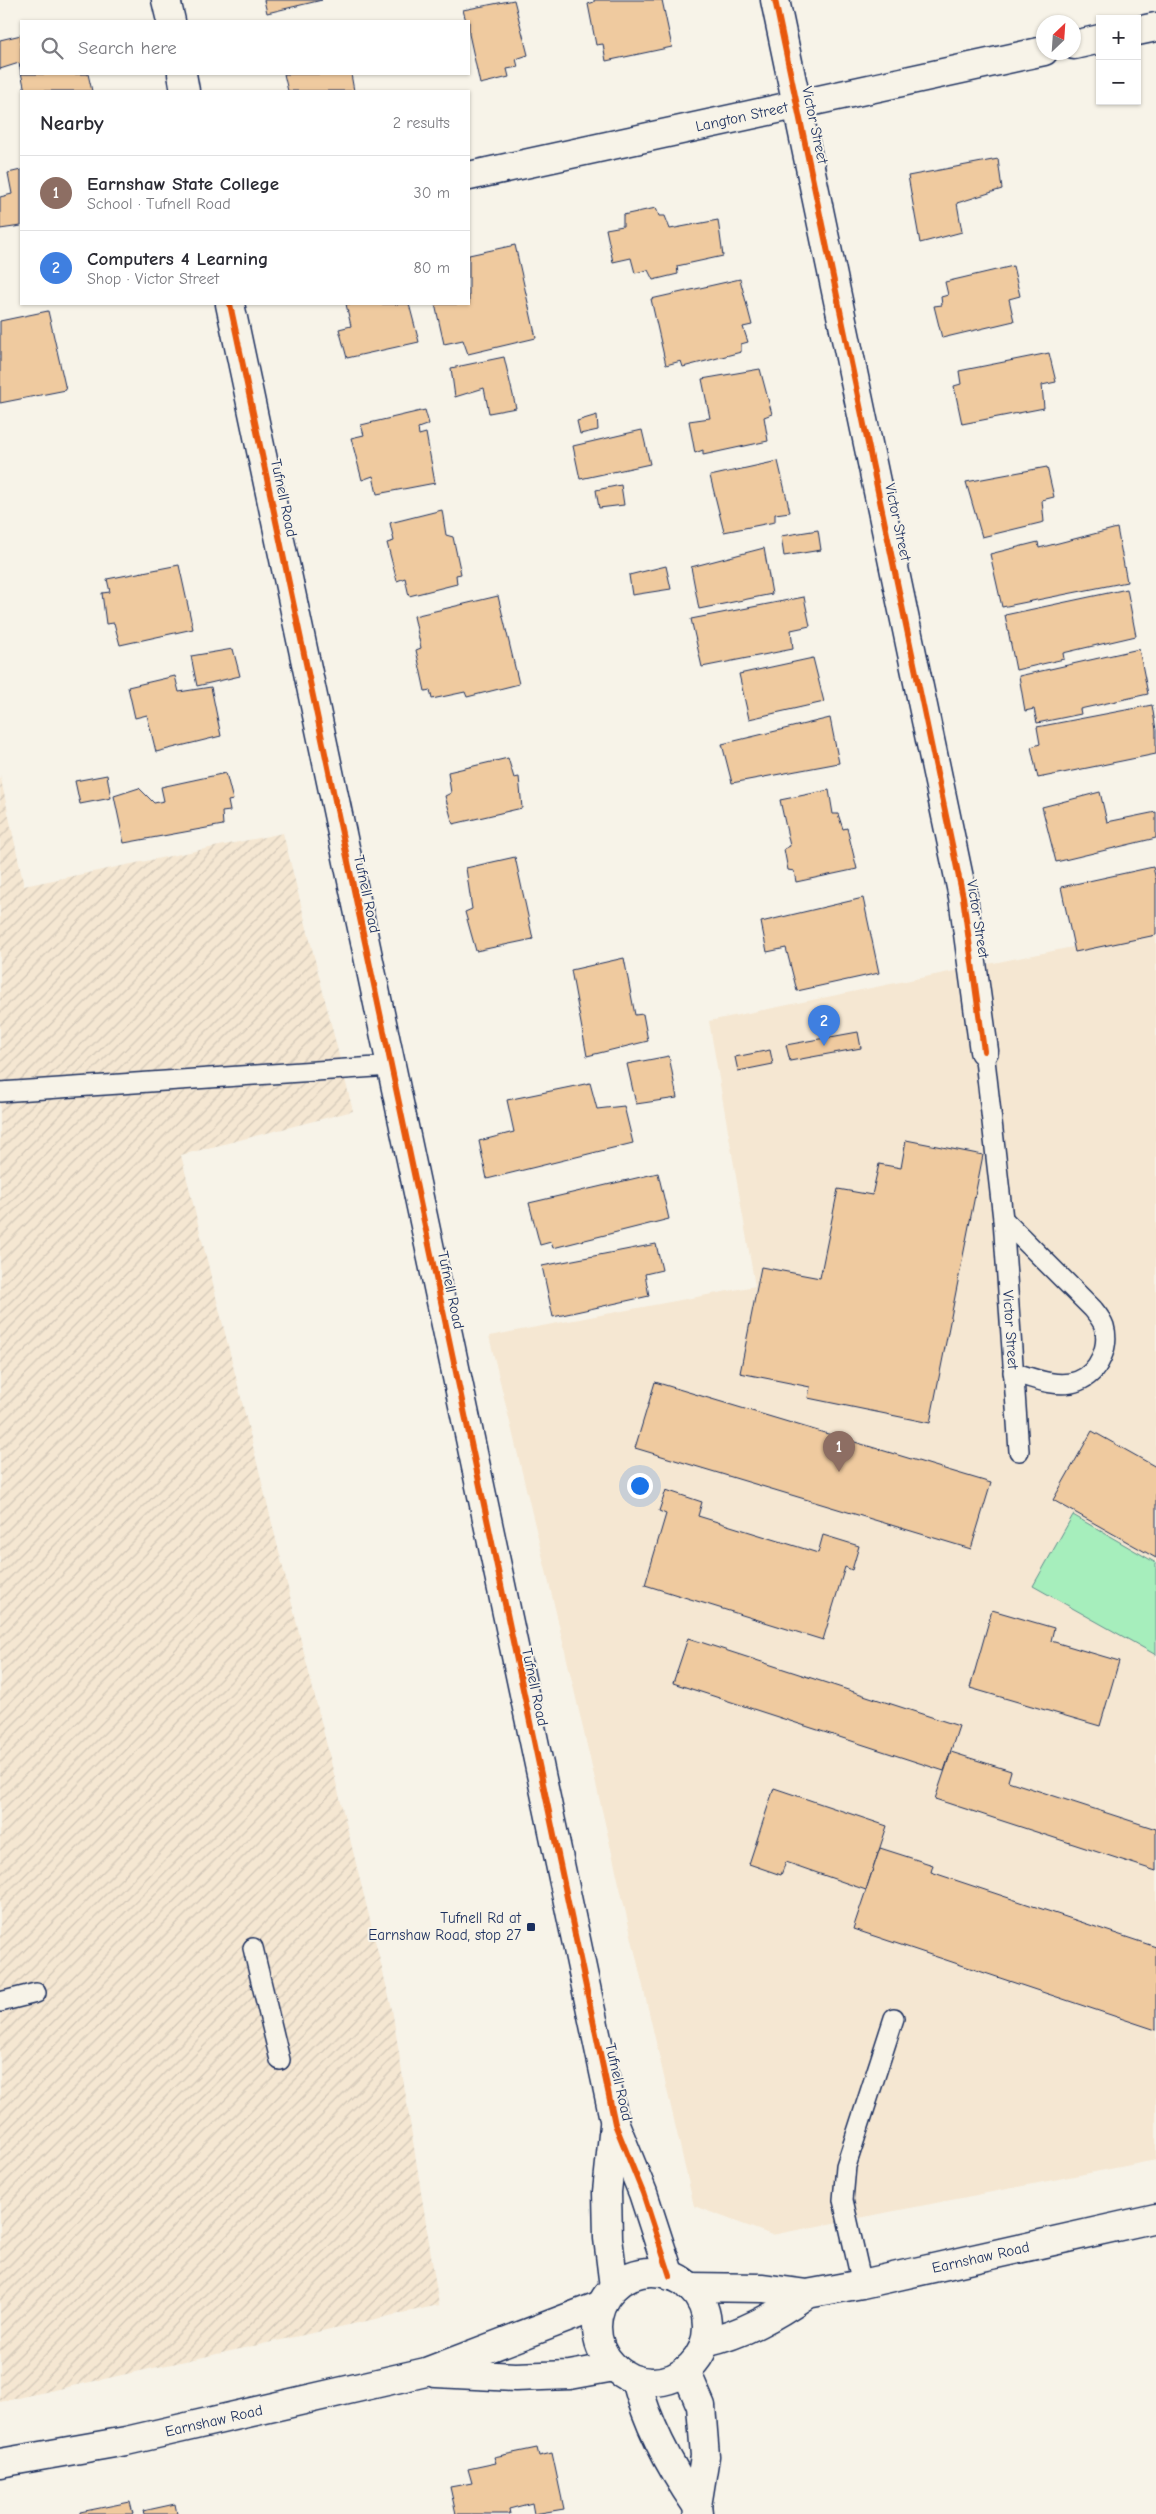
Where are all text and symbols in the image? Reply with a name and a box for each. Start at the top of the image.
north arrow [1036,15,1081,60]
map controls [1096,15,1141,105]
button: + [1096,15,1141,60]
search box [20,20,470,75]
icon: search [38,34,66,62]
text: Search here [78,37,177,59]
button: − [1096,60,1141,105]
street label: Victor Street [798,84,832,166]
street label: Langton Street [694,98,790,136]
text: Nearby [40,111,104,135]
text: 2 results [393,114,450,132]
text: Earnshaw State College [87,173,279,195]
text: 1 [53,184,59,202]
text: 30 m [414,184,450,202]
text: School · Tufnell Road [87,195,231,213]
text: Computers 4 Learning [87,248,268,270]
text: 2 [52,259,60,277]
text: 80 m [413,259,450,277]
text: Shop · Victor Street [87,270,219,288]
street label: Tufnell Road [267,457,301,539]
street label: Victor Street [881,481,915,563]
street label: Tufnell Road [350,853,384,935]
street label: Victor Street [963,879,993,960]
pin: 2 [808,1005,840,1046]
street label: Tufnell Road [434,1249,468,1331]
street label: Victor Street [999,1290,1022,1370]
pin: 1 [823,1431,855,1472]
your location [627,1473,653,1499]
street label: Tufnell Road [518,1646,552,1728]
place label: Tufnell Rd at Earnshaw Road, stop 27 [368,1909,522,1944]
marker: Tufnell Rd at Earnshaw Road, stop 27 [525,1921,537,1933]
street label: Tufnell Road [601,2041,637,2123]
street label: Earnshaw Road [930,2238,1031,2277]
street label: Earnshaw Road [163,2401,264,2441]

